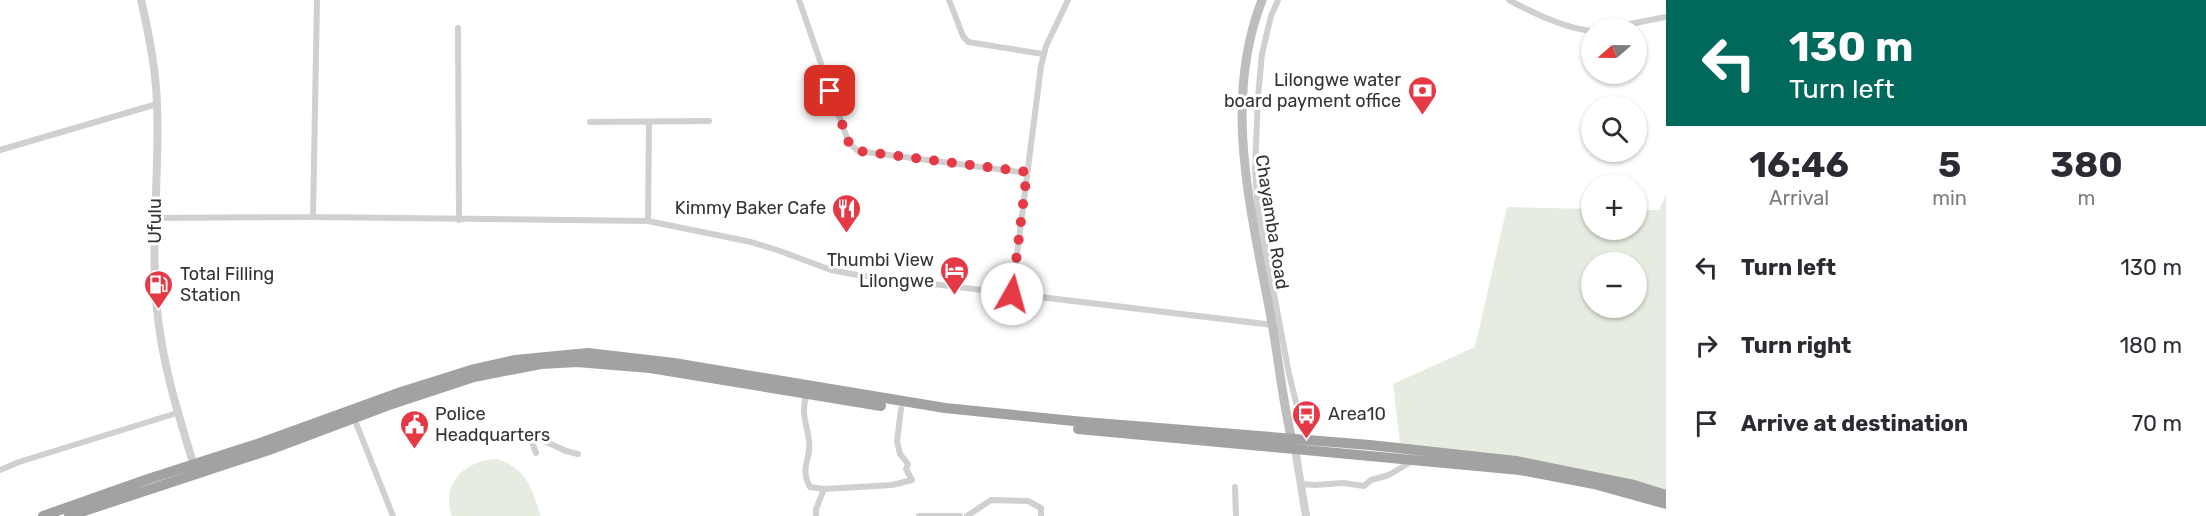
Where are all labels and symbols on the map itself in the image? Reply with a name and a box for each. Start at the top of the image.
north arrow [1581,18,1647,84]
pin [804,65,855,116]
place label: Lilongwe water board payment office [1224,69,1401,112]
bank icon: Lilongwe water board payment office [1406,74,1438,116]
street label: Chayamba Road [1251,153,1293,291]
restaurant icon: Kimmy Baker Cafe [831,192,863,234]
place label: Kimmy Baker Cafe [675,197,826,219]
street label: Ufulu [144,198,166,244]
place label: Thumbi View Lilongwe [827,249,934,292]
hotel icon: Thumbi View Lilongwe [939,254,971,296]
position arrow [980,262,1044,326]
place label: Total Filling Station [180,263,274,306]
fuel station icon: Total Filling Station [143,268,175,310]
bus stop icon: Area10 [1291,398,1323,440]
place label: Police Headquarters [435,403,550,446]
place label: Area10 [1328,403,1386,425]
public building icon: Police Headquarters [398,408,430,450]

